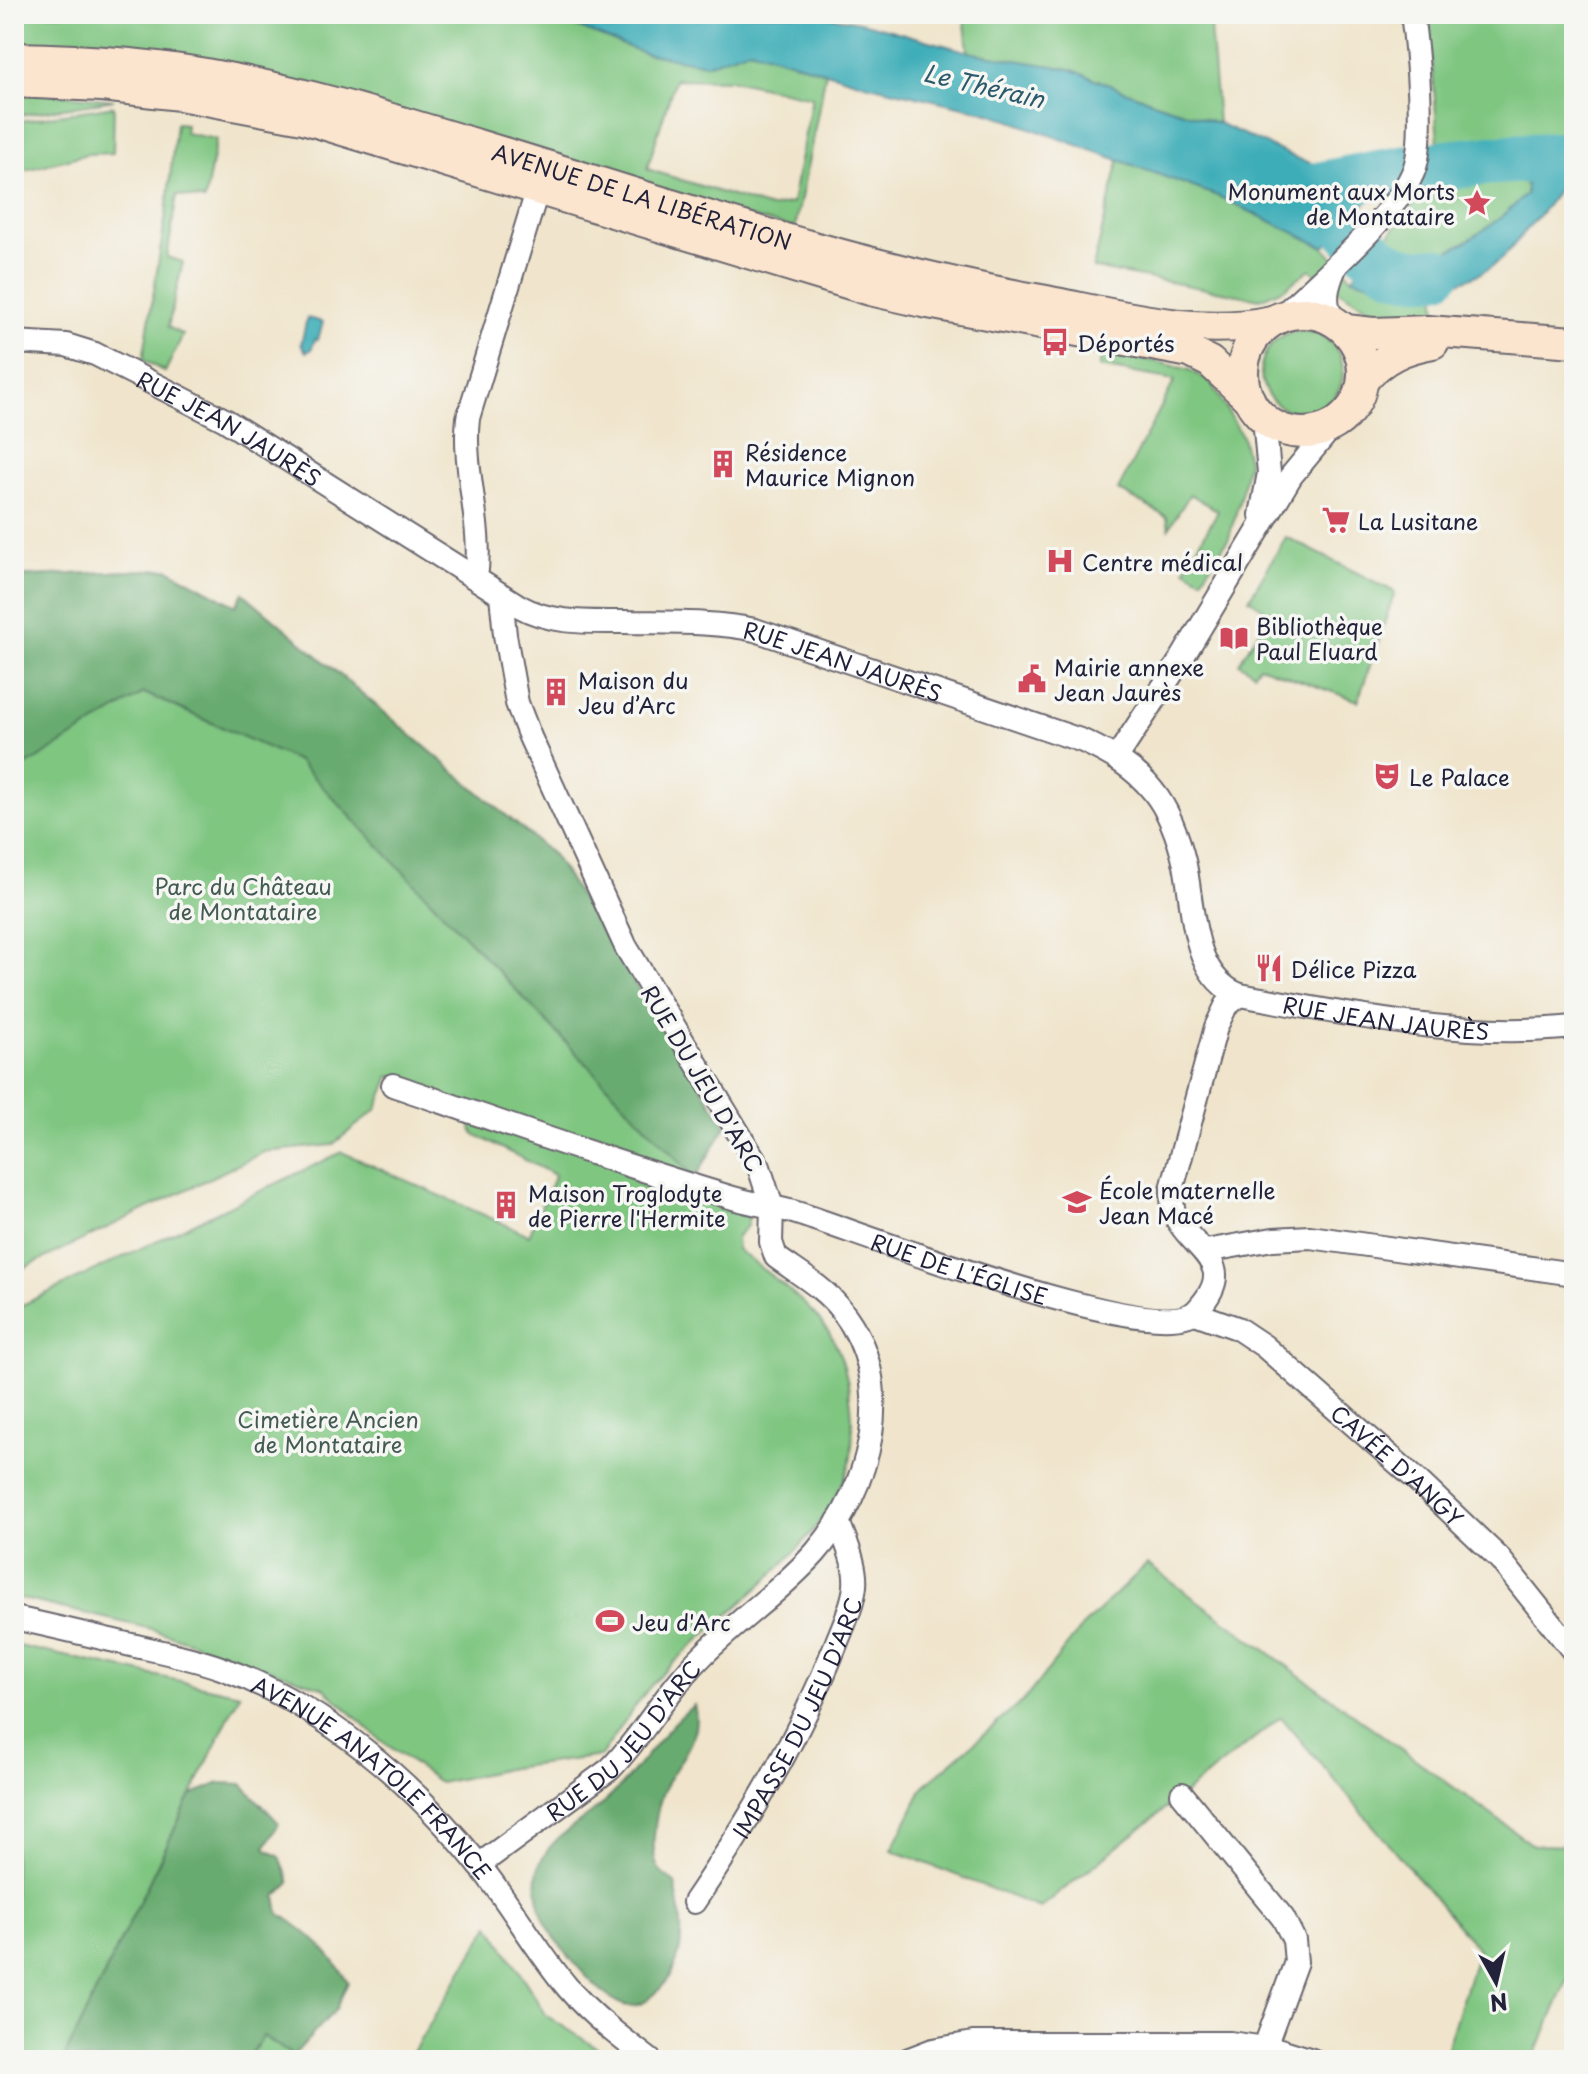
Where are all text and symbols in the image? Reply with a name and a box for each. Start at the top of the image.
water label: Le Thérain [920,54,1049,117]
street label: AVENUE DE LA LIBÉRATION [489,134,796,257]
place label: Monument aux Morts de Montataire [1228,174,1455,232]
place icon: Monument aux Morts de Montataire [1462,188,1492,218]
place label: Déportés [1077,326,1175,359]
bus stop icon: Déportés [1040,327,1070,357]
street label: RUE JEAN JAURÈS [132,362,328,494]
place label: Résidence Maurice Mignon [745,435,915,493]
building icon: Résidence Maurice Mignon [708,449,738,479]
place label: La Lusitane [1358,504,1478,537]
supermarket icon: La Lusitane [1321,505,1351,535]
place label: Centre médical [1082,545,1243,578]
hospital icon: Centre médical [1045,546,1075,576]
place label: Bibliothèque Paul Eluard [1256,609,1383,667]
street label: RUE JEAN JAURÈS [741,612,947,709]
library icon: Bibliothèque Paul Eluard [1219,623,1249,653]
place label: Mairie annexe Jean Jaurès [1054,650,1204,708]
place label: Maison du Jeu d’Arc [578,663,688,721]
public building icon: Mairie annexe Jean Jaurès [1017,664,1047,694]
building icon: Maison du Jeu d’Arc [541,677,571,707]
place label: Le Palace [1409,760,1510,793]
theatre icon: Le Palace [1372,761,1402,791]
park label: Parc du Château de Montataire [154,869,332,927]
place label: Délice Pizza [1291,952,1417,985]
restaurant icon: Délice Pizza [1254,953,1284,983]
street label: RUE DU JEU D'ARC [634,978,772,1178]
street label: RUE JEAN JAURÈS [1280,987,1490,1046]
place label: École maternelle Jean Macé [1099,1173,1275,1231]
place label: Maison Troglodyte de Pierre l'Hermite [528,1176,726,1234]
school or university icon: École maternelle Jean Macé [1062,1187,1092,1217]
building icon: Maison Troglodyte de Pierre l'Hermite [491,1190,521,1220]
street label: RUE DE L'ÉGLISE [867,1224,1052,1312]
street label: CAVÉE D'ANGY [1324,1396,1472,1533]
park label: Cimetière Ancien de Montataire [237,1402,419,1460]
street label: IMPASSE DU JEU D'ARC [723,1593,869,1844]
place label: Jeu d'Arc [632,1605,731,1638]
sports icon: Jeu d'Arc [595,1606,625,1636]
street label: RUE DU JEU D'ARC [538,1652,707,1828]
street label: AVENUE ANATOLE FRANCE [247,1667,500,1886]
north arrow [1456,1942,1536,2022]
text: N [1488,1986,1510,2021]

